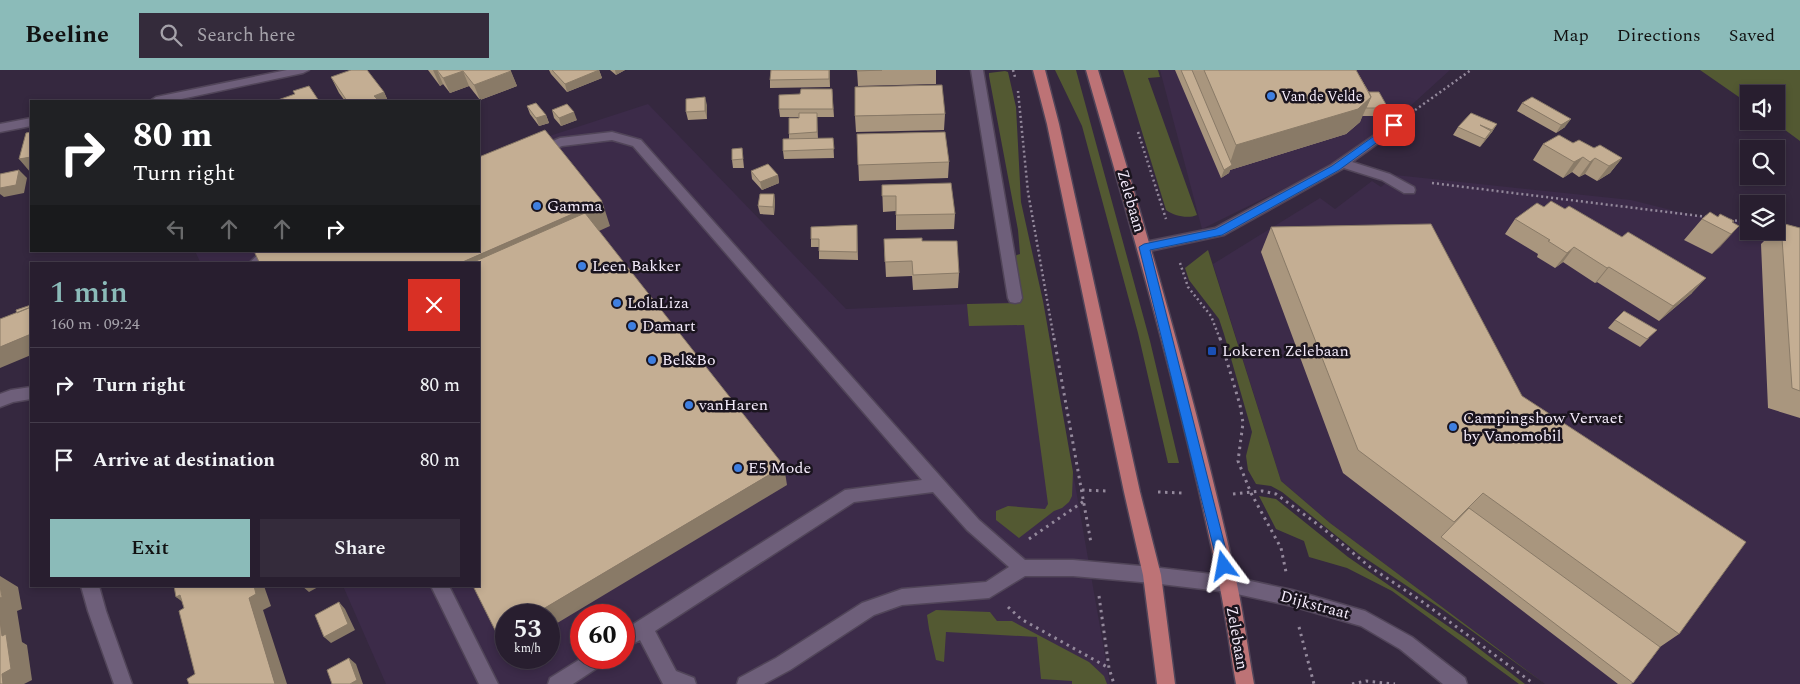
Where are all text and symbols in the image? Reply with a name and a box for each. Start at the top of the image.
search box [139,13,489,58]
text: Beeline [25,17,109,53]
icon: search [157,21,185,49]
text: Search here [197,21,295,50]
text: Map [1553,22,1589,49]
text: Directions [1617,22,1701,49]
text: Saved [1729,22,1775,49]
map controls [1740,85,1785,240]
button: sound [1740,85,1785,130]
place label: Van de Velde [1281,86,1363,107]
marker: Van de Velde [1265,90,1277,102]
pin [1373,104,1415,146]
text: 80 m [133,109,213,162]
icon: arrive [1380,111,1408,139]
icon: right [50,120,115,185]
button: search [1740,140,1785,185]
text: Turn right [133,157,235,190]
street label: Zelebaan [1111,167,1151,235]
place label: Gamma [547,194,603,218]
button: layers [1740,195,1785,240]
marker: Gamma [531,200,543,212]
icon: left [162,215,190,243]
icon: ahead [215,215,243,243]
icon: ahead [268,215,296,243]
icon: right [321,215,349,243]
place label: Leen Bakker [592,254,681,278]
marker: Leen Bakker [576,260,588,272]
text: 1 min [50,270,128,316]
button: close [408,279,460,331]
place label: LolaLiza [627,291,689,315]
marker: LolaLiza [611,297,623,309]
text: 160 m · 09:24 [50,312,140,336]
place label: Damart [642,314,696,338]
marker: Damart [626,320,638,332]
place label: Lokeren Zelebaan [1222,339,1349,363]
marker: Lokeren Zelebaan [1206,345,1218,357]
place label: Bel&Bo [662,348,716,372]
marker: Bel&Bo [646,354,658,366]
icon: right [50,371,78,399]
text: Turn right [93,371,186,400]
text: 80 m [420,371,460,400]
place label: vanHaren [698,393,768,417]
marker: vanHaren [683,399,695,411]
place label: Campingshow Vervaet by Vanomobil [1463,406,1623,448]
marker: Campingshow Vervaet by Vanomobil [1447,421,1459,433]
icon: arrive [50,446,78,474]
text: Arrive at destination [93,446,275,475]
text: 80 m [420,446,460,475]
place label: E5 Mode [748,456,811,480]
marker: E5 Mode [732,462,744,474]
button: Exit [50,519,250,577]
button: Share [260,519,460,577]
position arrow [1197,539,1249,591]
street label: Dijkstraat [1277,584,1353,626]
speed limit sign: 60 [570,604,635,669]
street label: Zelebaan [1220,604,1254,672]
text: 53 [513,611,542,649]
text: km/h [514,639,541,658]

